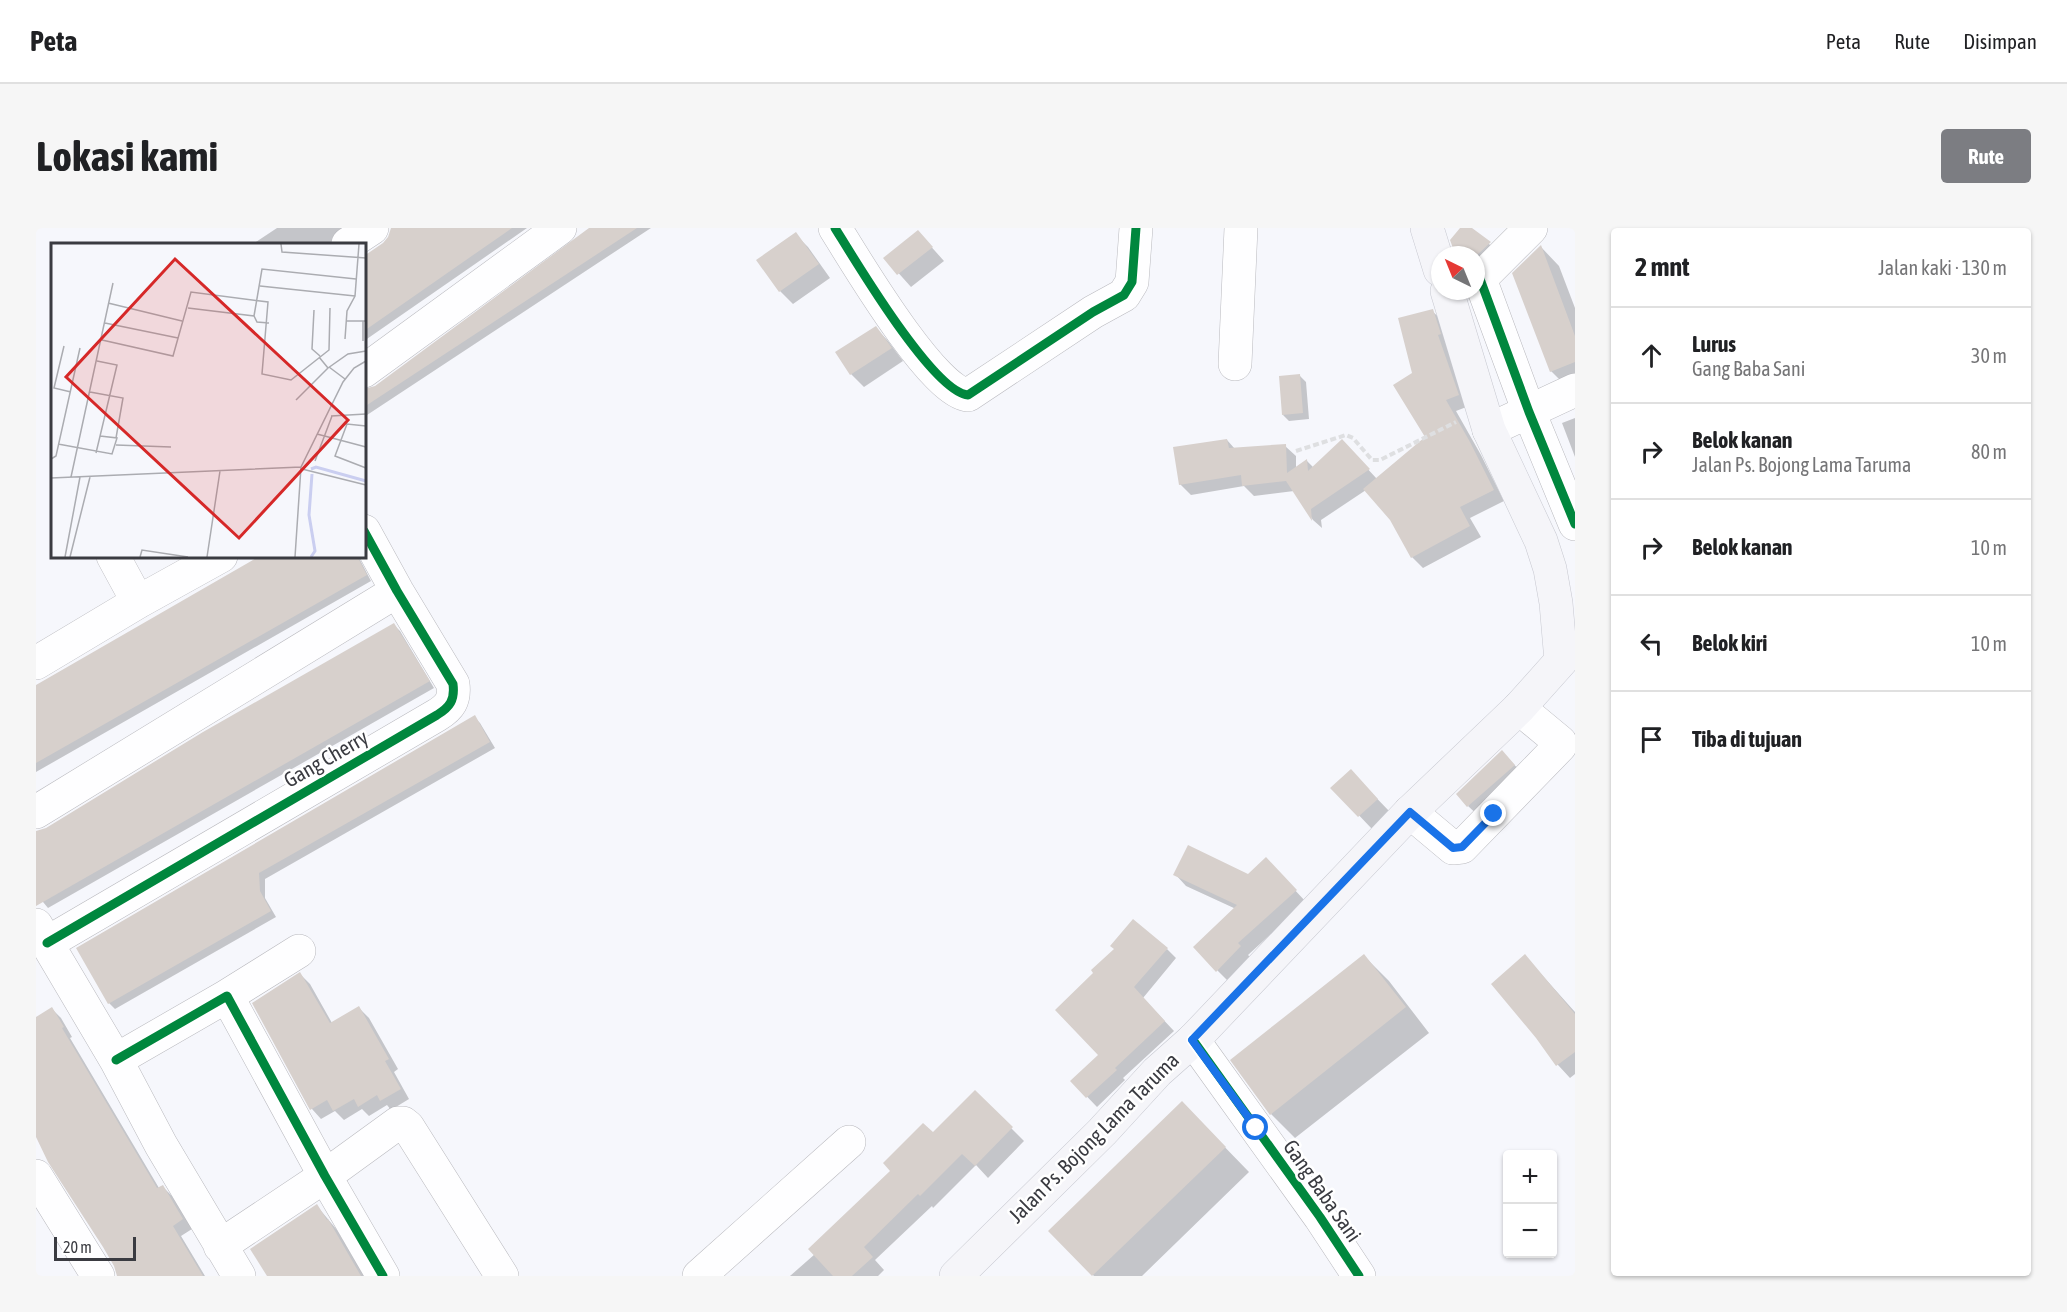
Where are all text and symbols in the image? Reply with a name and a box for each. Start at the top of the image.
text: Peta [30,25,77,57]
text: Peta [1826,29,1861,53]
text: Rute [1894,29,1930,53]
text: Disimpan [1963,29,2037,53]
button: Rute [1941,129,2031,183]
text: Lokasi kami [36,132,218,180]
inset map [51,243,366,558]
north arrow [1431,246,1485,300]
text: 2 mnt [1635,252,1690,282]
text: Jalan kaki · 130 m [1878,256,2007,279]
text: Lurus [1692,331,1736,357]
icon: ahead [1635,339,1668,372]
text: 30 m [1971,344,2007,367]
text: Gang Baba Sani [1692,357,1805,380]
text: Belok kanan [1692,427,1793,453]
icon: right [1635,435,1668,468]
text: 80 m [1971,440,2007,463]
text: Jalan Ps. Bojong Lama Taruma [1692,453,1911,476]
icon: right [1635,531,1668,564]
text: Belok kanan [1692,534,1793,560]
text: 10 m [1971,536,2007,559]
icon: left [1635,627,1668,660]
text: Belok kiri [1692,630,1767,656]
text: 10 m [1971,632,2007,655]
icon: arrive [1635,723,1668,756]
street label: Gang Cherry [279,724,372,792]
text: Tiba di tujuan [1692,726,1802,752]
route end [1480,800,1506,826]
street label: Jalan Ps. Bojong Lama Taruma [1003,1047,1183,1227]
route start [1242,1114,1268,1140]
street label: Gang Baba Sani [1279,1135,1367,1246]
map controls [1503,1150,1557,1258]
button: + [1503,1150,1557,1204]
button: − [1503,1204,1557,1258]
scale bar [54,1234,136,1262]
text: 20 m [63,1238,92,1256]

